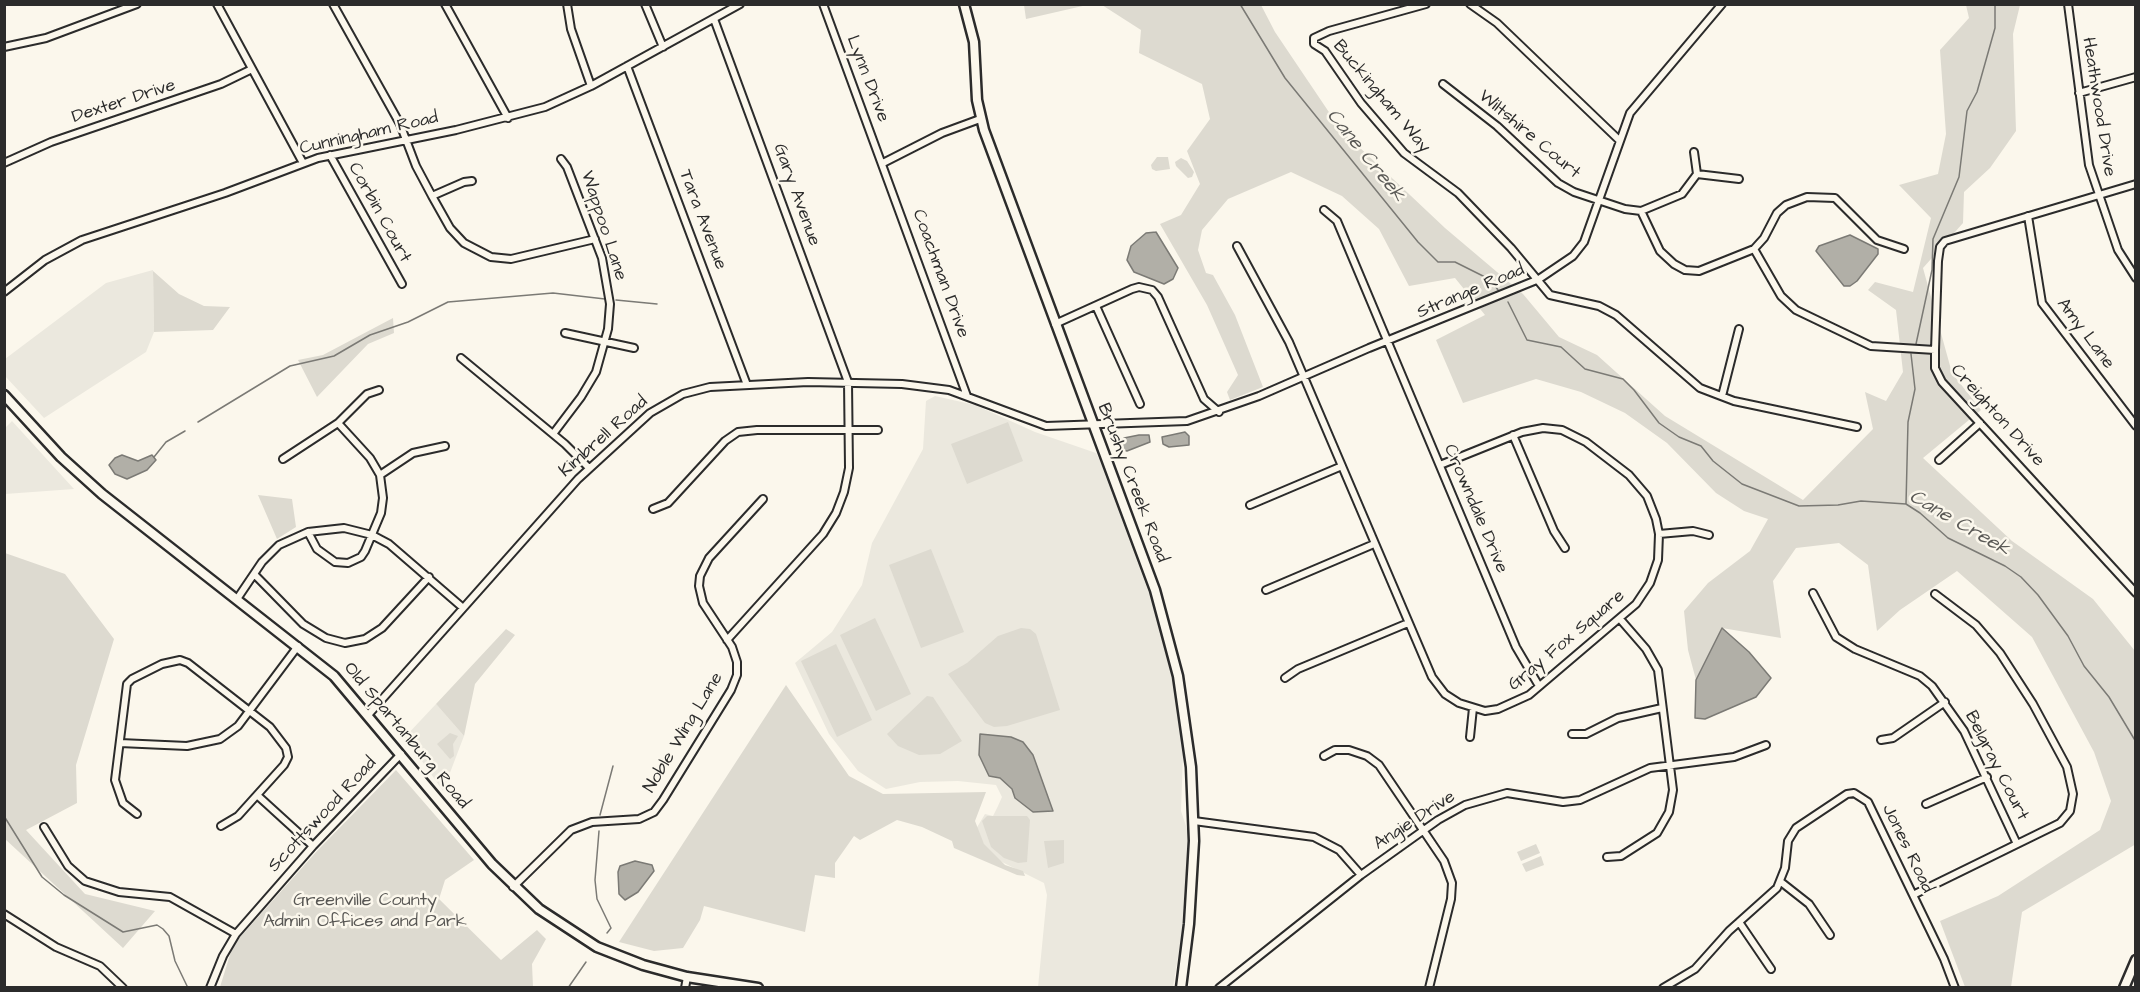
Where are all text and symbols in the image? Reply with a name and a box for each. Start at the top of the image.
street label: Lynn Drive [841,33,893,125]
street label: Buckingham Way [1328,36,1434,158]
street label: Heathwood Drive [2076,36,2120,178]
street label: Dexter Drive [70,75,178,129]
street label: Wiltshire Court [1474,86,1584,184]
water label: Cane Creek [1320,105,1410,207]
street label: Cunningham Road [298,108,440,160]
street label: Gary Avenue [768,141,824,249]
street label: Corbin Court [343,159,415,267]
street label: Tara Avenue [673,167,731,273]
street label: Wappoo Lane [575,168,631,284]
street label: Coachman Drive [907,207,973,341]
street label: Strange Road [1414,260,1528,324]
street label: Amy Lane [2051,294,2119,374]
street label: Creighton Drive [1945,360,2049,472]
street label: Kimbrell Road [555,392,653,482]
street label: Brushy Creek Road [1092,400,1172,566]
street label: Crowndale Drive [1438,441,1512,577]
water label: Cane Creek [1904,486,2014,562]
street label: Gray Fox Square [1504,586,1630,696]
street label: Old Spartanburg Road [338,658,474,814]
street label: Noble Wing Lane [640,669,728,797]
street label: Belgray Court [1959,708,2033,824]
street label: Scottswood Road [264,753,382,877]
street label: Angie Drive [1370,787,1460,855]
street label: Jones Road [1876,801,1938,897]
park label: Greenville County Admin Offices and Park [263,890,467,932]

